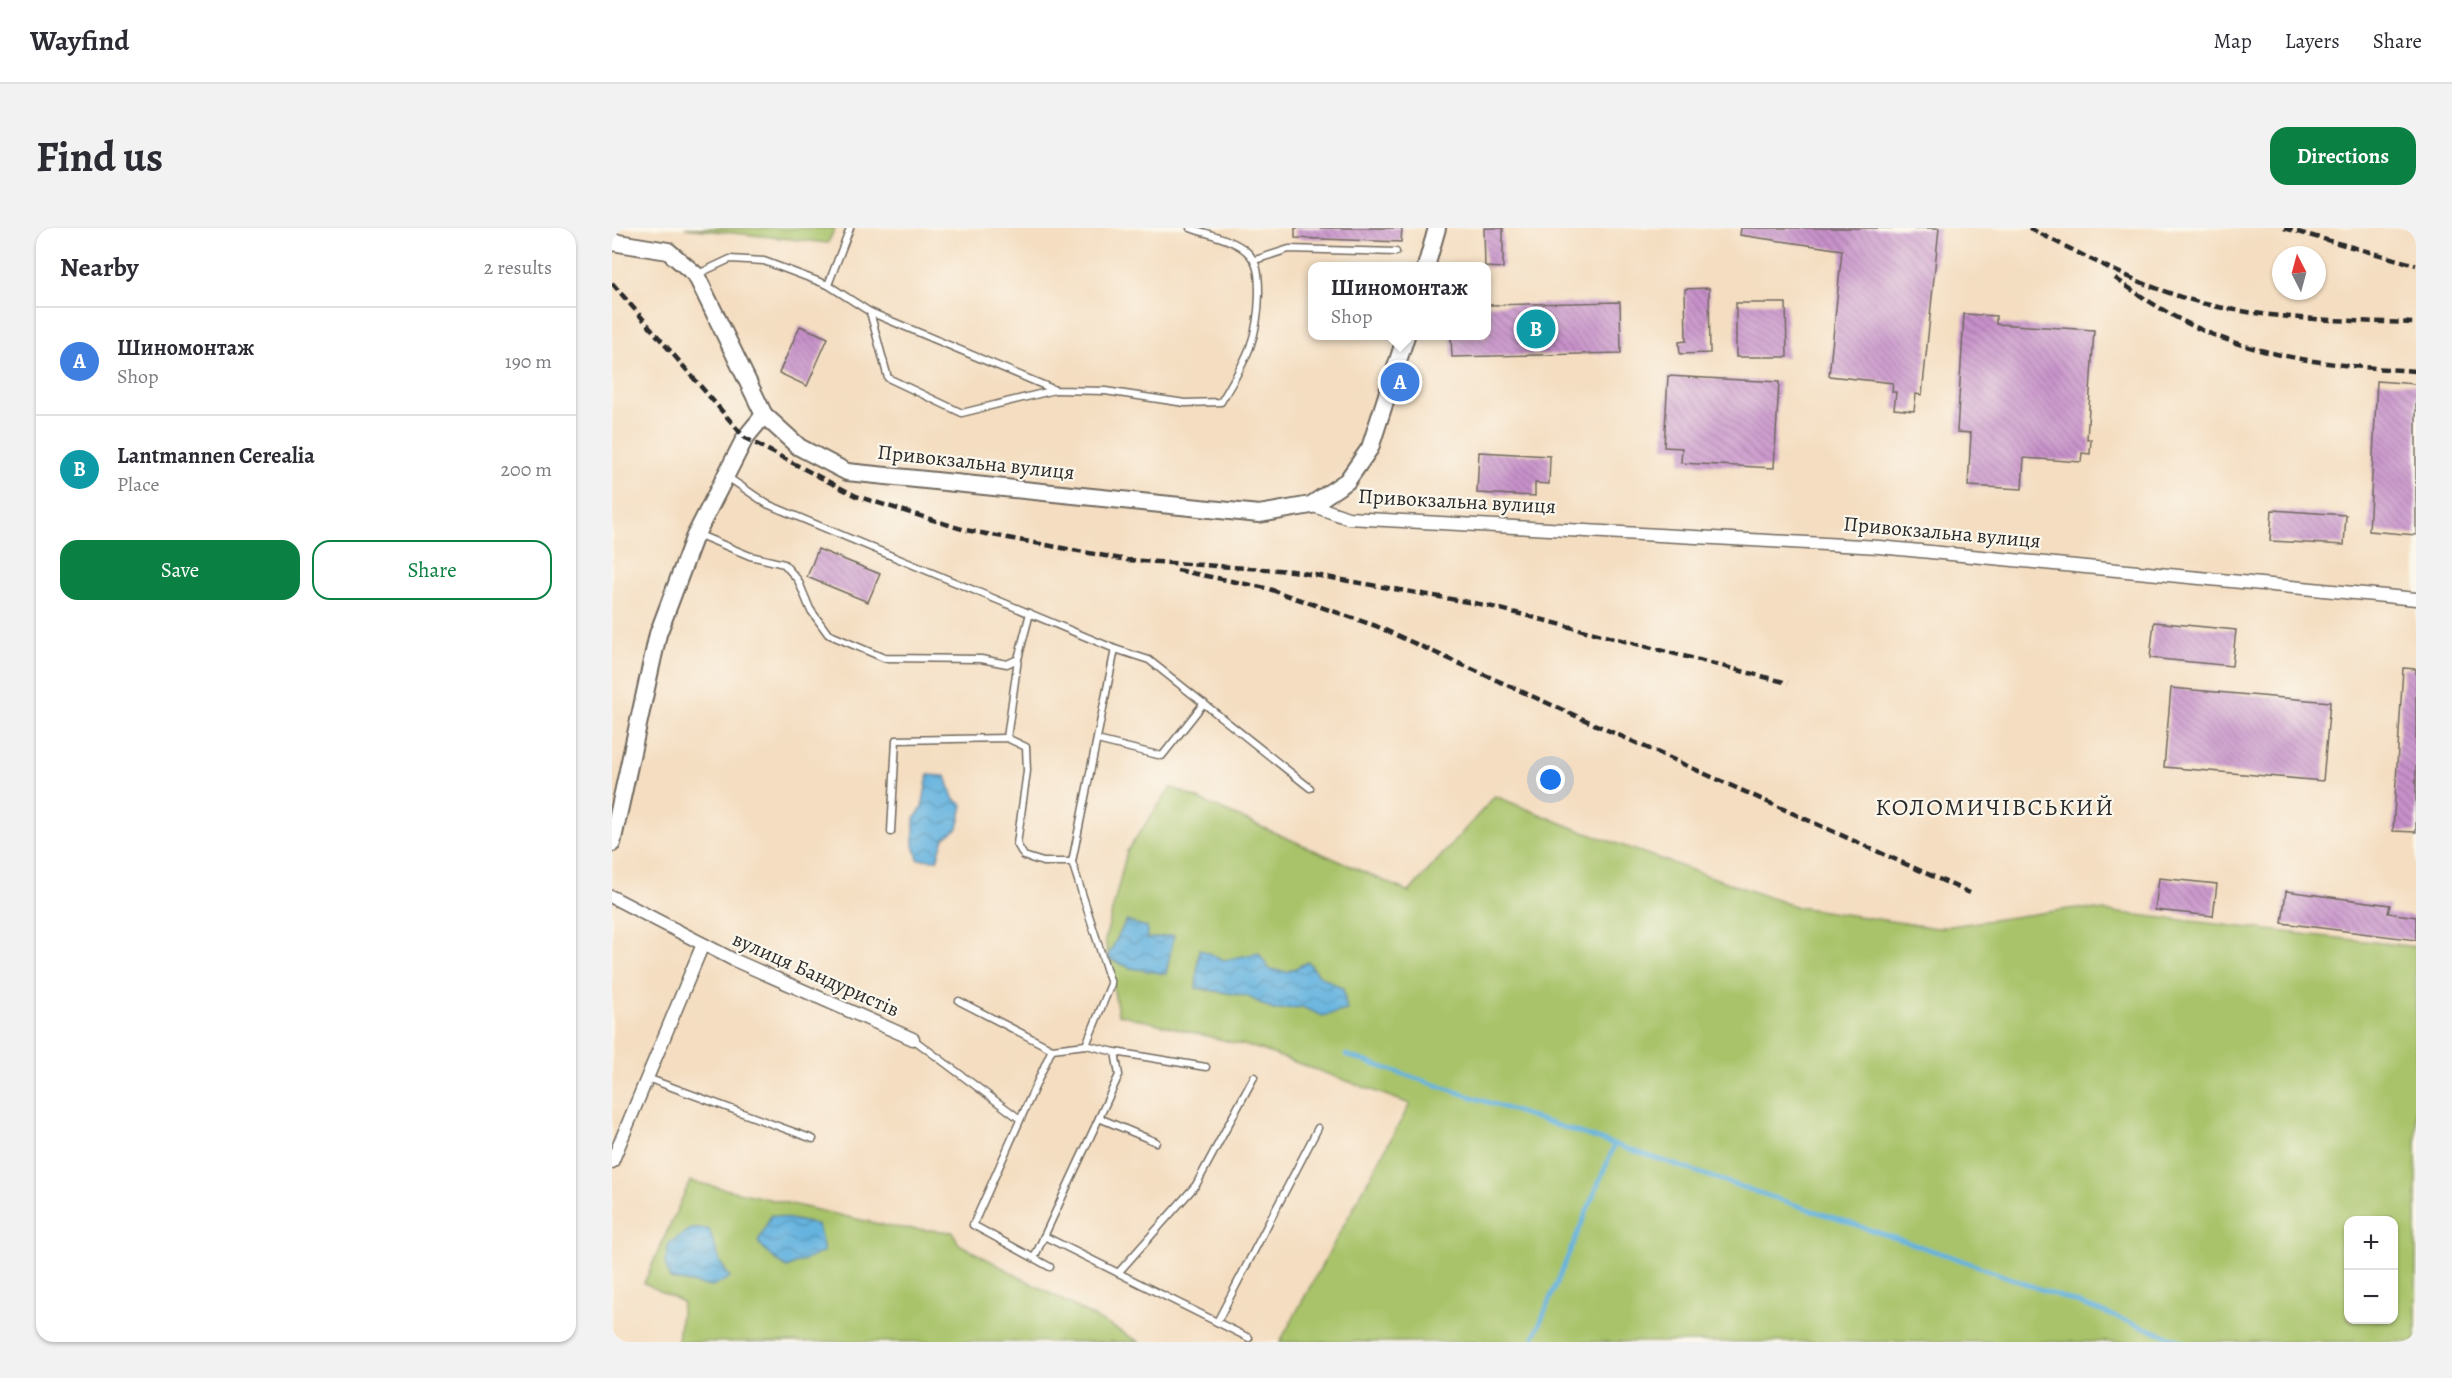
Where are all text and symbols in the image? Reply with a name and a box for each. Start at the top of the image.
text: Wayfind [30,22,129,60]
text: Map [2213,27,2252,55]
text: Layers [2285,27,2340,55]
text: Share [2373,27,2422,55]
button: Directions [2270,127,2416,185]
text: Find us [36,128,163,185]
north arrow [2272,246,2326,300]
text: Nearby [60,250,139,285]
text: 2 results [484,254,552,281]
popup [1308,262,1491,340]
text: Шиномонтаж [1331,273,1468,303]
text: Shop [1331,303,1372,330]
pin: B [1516,306,1556,352]
text: Шиномонтаж [117,333,254,363]
text: A [73,348,86,375]
text: 190 m [505,348,552,375]
pin: A [1380,360,1420,404]
text: Shop [117,363,159,390]
street label: Привокзальна вулиця [876,438,1076,486]
text: Lantmannen Cerealia [117,441,315,471]
text: B [73,456,86,483]
text: 200 m [501,456,552,483]
text: Place [117,471,159,498]
street label: Привокзальна вулиця [1357,482,1557,520]
street label: Привокзальна вулиця [1842,509,2042,555]
button: Save [60,540,300,600]
button: Share [312,540,552,600]
your location [1536,765,1565,794]
district label: КОЛОМИЧІВСЬКИЙ [1875,791,2115,823]
street label: вулиця Бандуристів [728,925,904,1023]
map controls [2344,1216,2398,1324]
button: + [2344,1216,2398,1270]
button: − [2344,1270,2398,1324]

